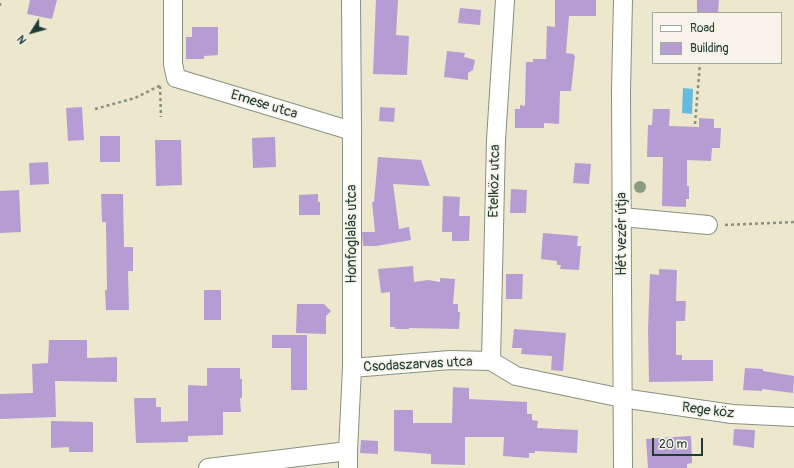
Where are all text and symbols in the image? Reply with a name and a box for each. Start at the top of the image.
north arrow [12,12,52,52]
legend [652,12,782,64]
text: Road [690,21,715,36]
text: N [15,33,29,46]
text: Building [690,41,729,56]
street label: Emese utca [228,87,300,123]
street label: Etelköz utca [486,144,504,218]
street label: Honfoglalás utca [344,185,360,283]
street label: Hét vezér útja [614,192,630,276]
street label: Csodaszarvas utca [363,354,473,376]
street label: Rege köz [681,399,735,423]
scale bar [654,430,705,456]
text: 20 m [659,437,687,452]

